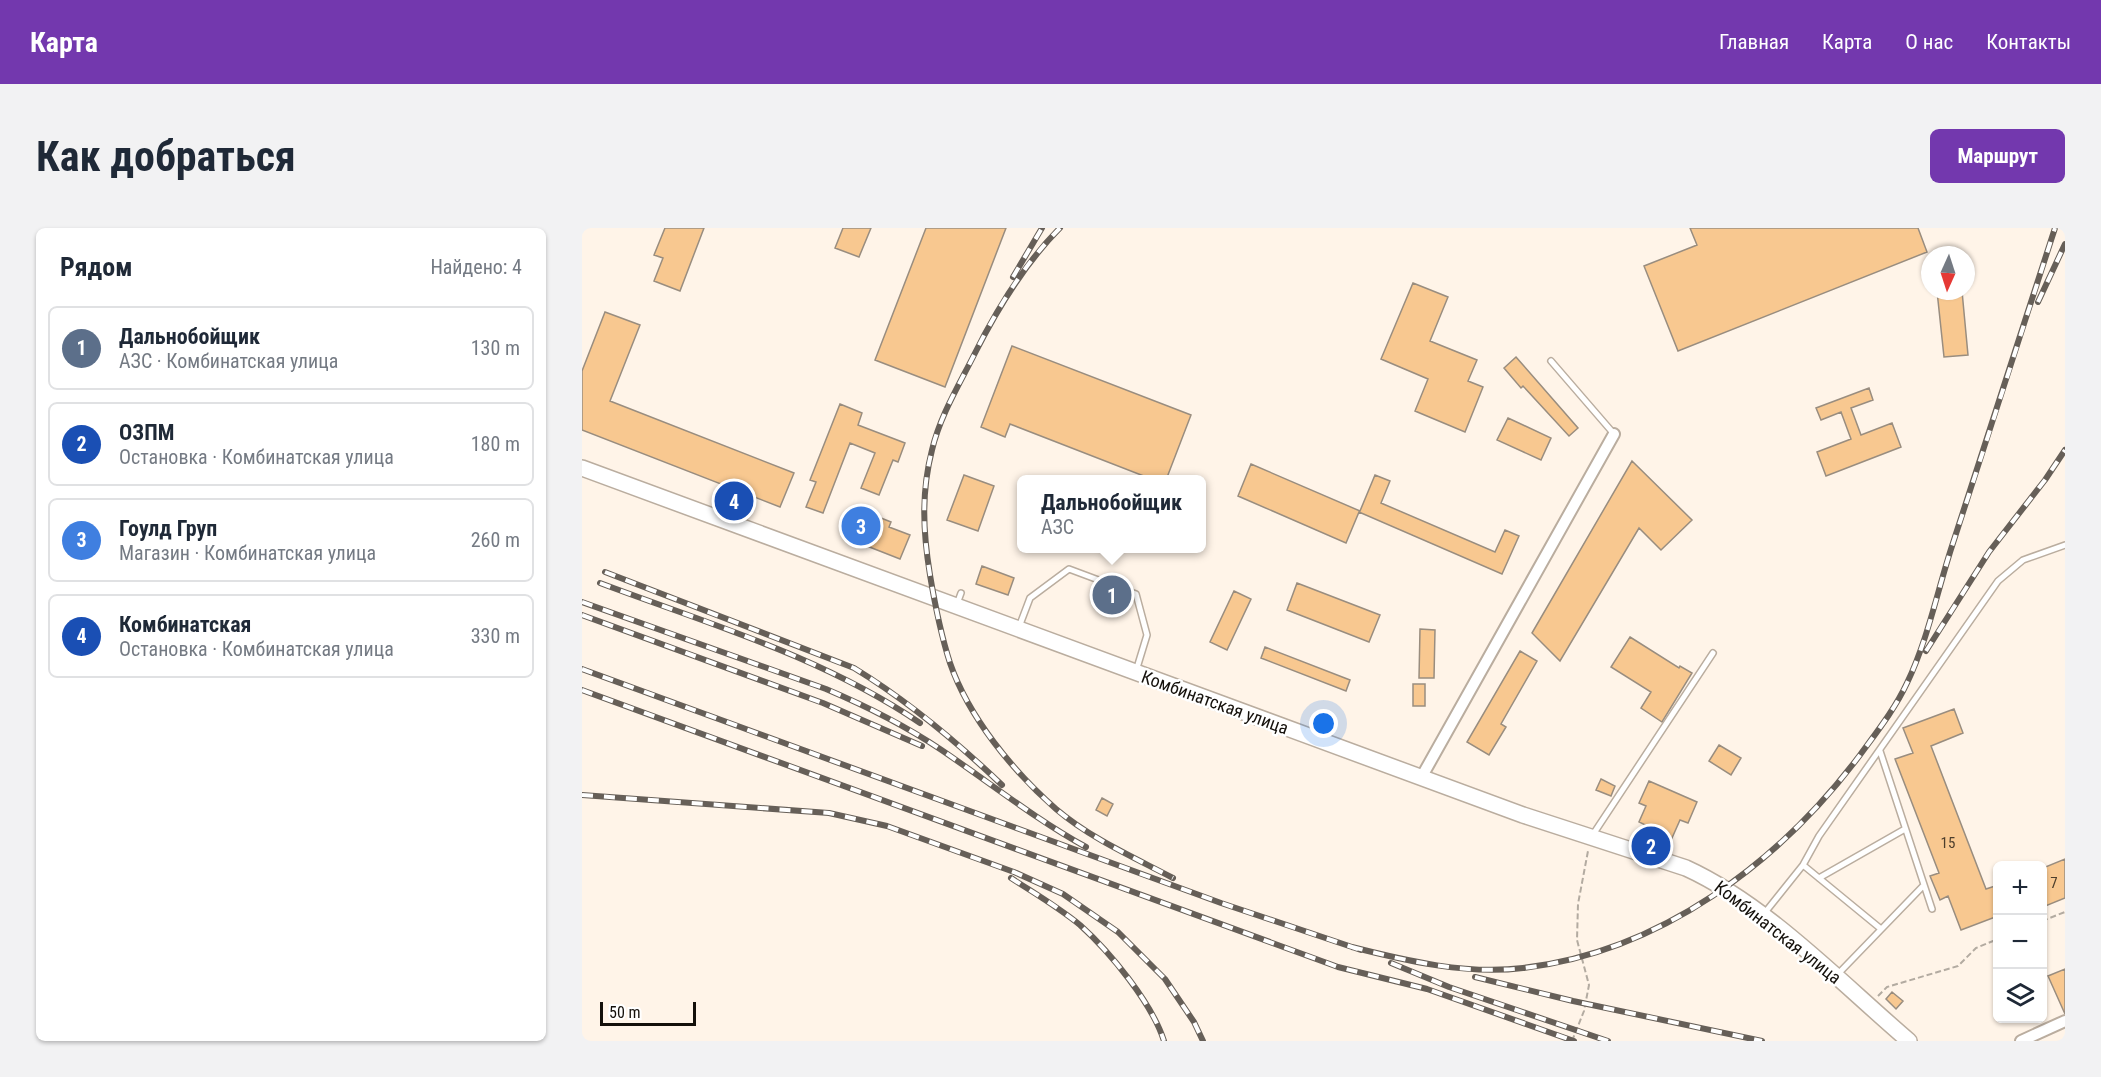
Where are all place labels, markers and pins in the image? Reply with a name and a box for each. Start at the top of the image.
pin: 4 [714,478,754,524]
pin: 3 [842,504,880,548]
pin: 1 [1092,572,1132,617]
pin: 2 [1632,824,1670,868]

